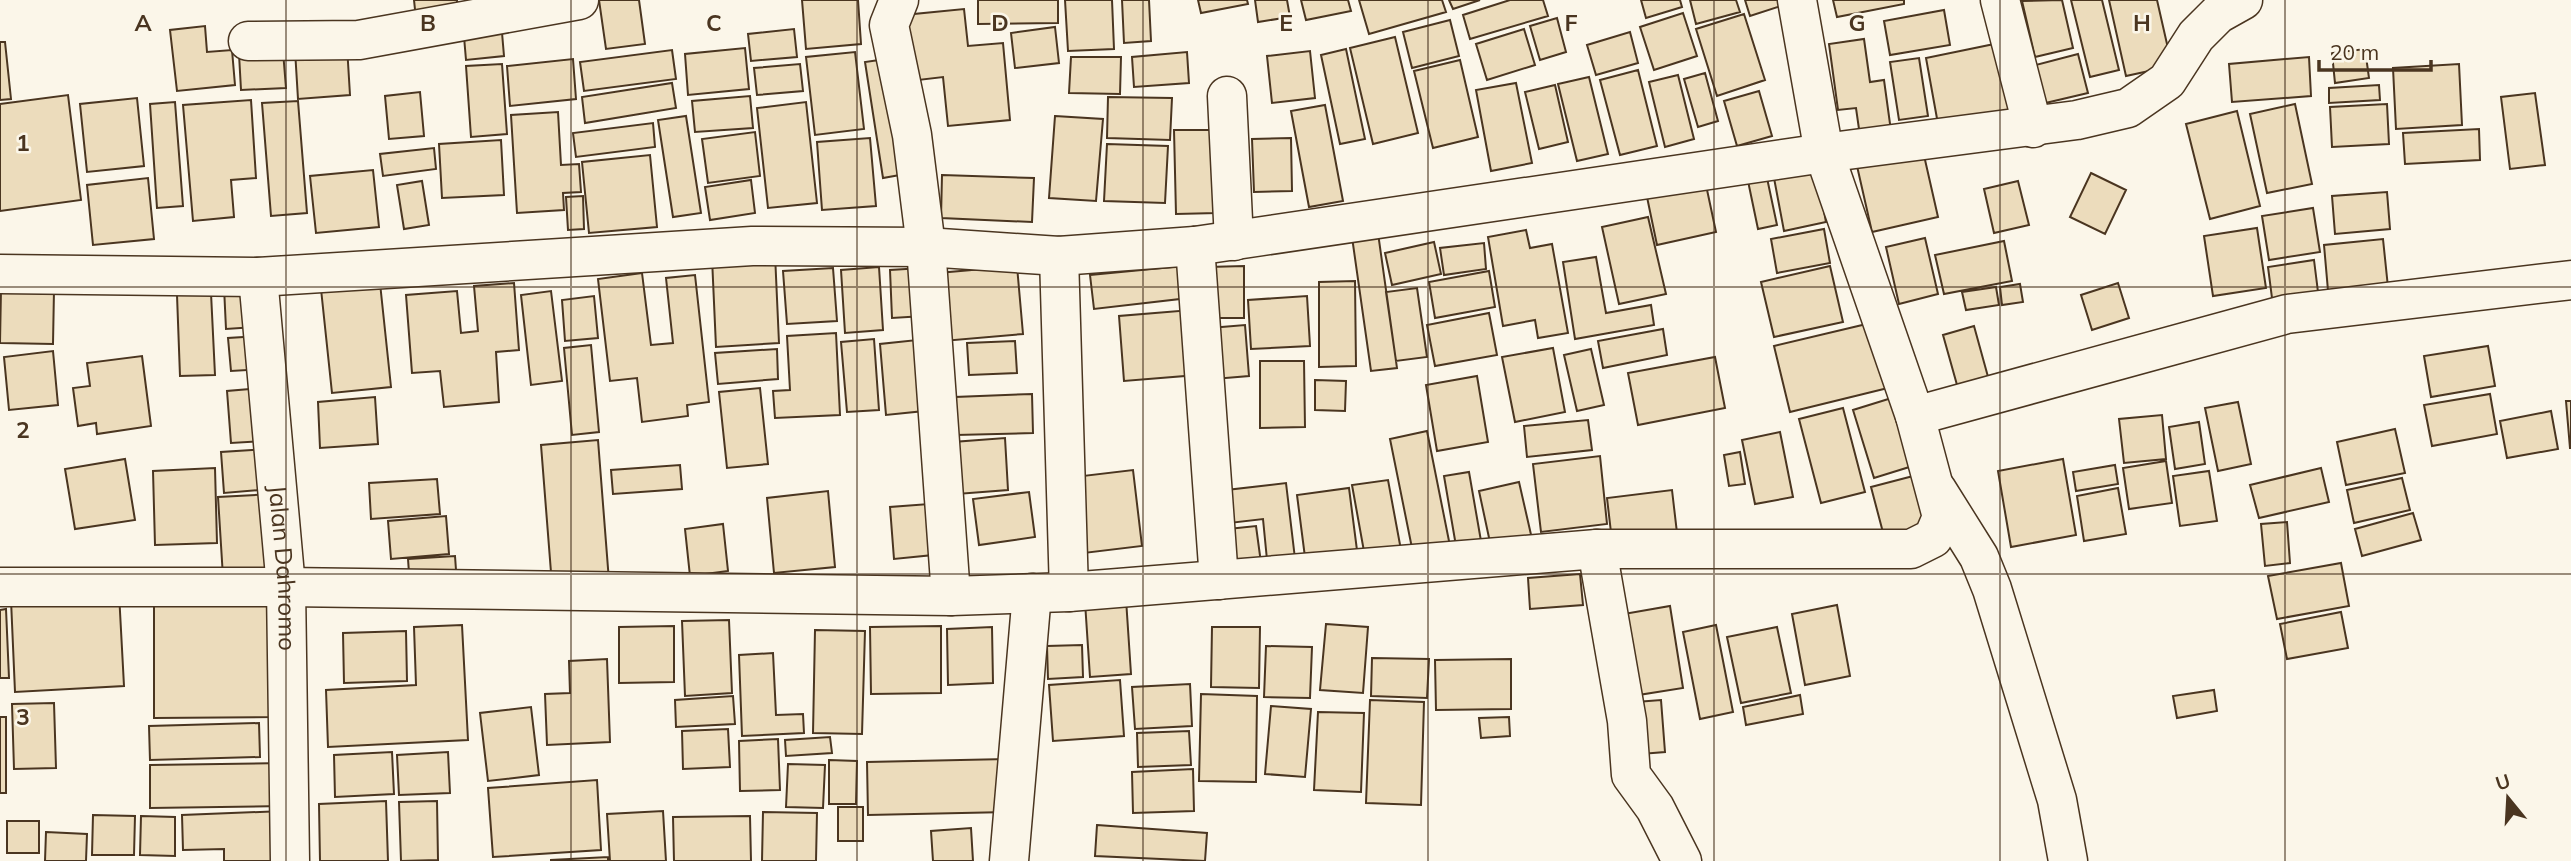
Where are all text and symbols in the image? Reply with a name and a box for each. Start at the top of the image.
text: A [134,8,152,37]
text: B [420,8,436,37]
text: C [706,8,722,37]
text: D [991,8,1009,37]
text: E [1279,8,1293,37]
text: F [1564,8,1578,37]
text: G [1848,8,1866,37]
text: H [2133,8,2151,37]
scale bar [2319,28,2431,72]
text: 20 m [2330,39,2379,65]
text: 1 [16,128,30,157]
text: 2 [16,415,30,444]
street label: Jalan Dahromo [263,484,303,651]
text: 3 [16,702,30,731]
north arrow [2473,763,2543,833]
text: U [2492,768,2513,795]

